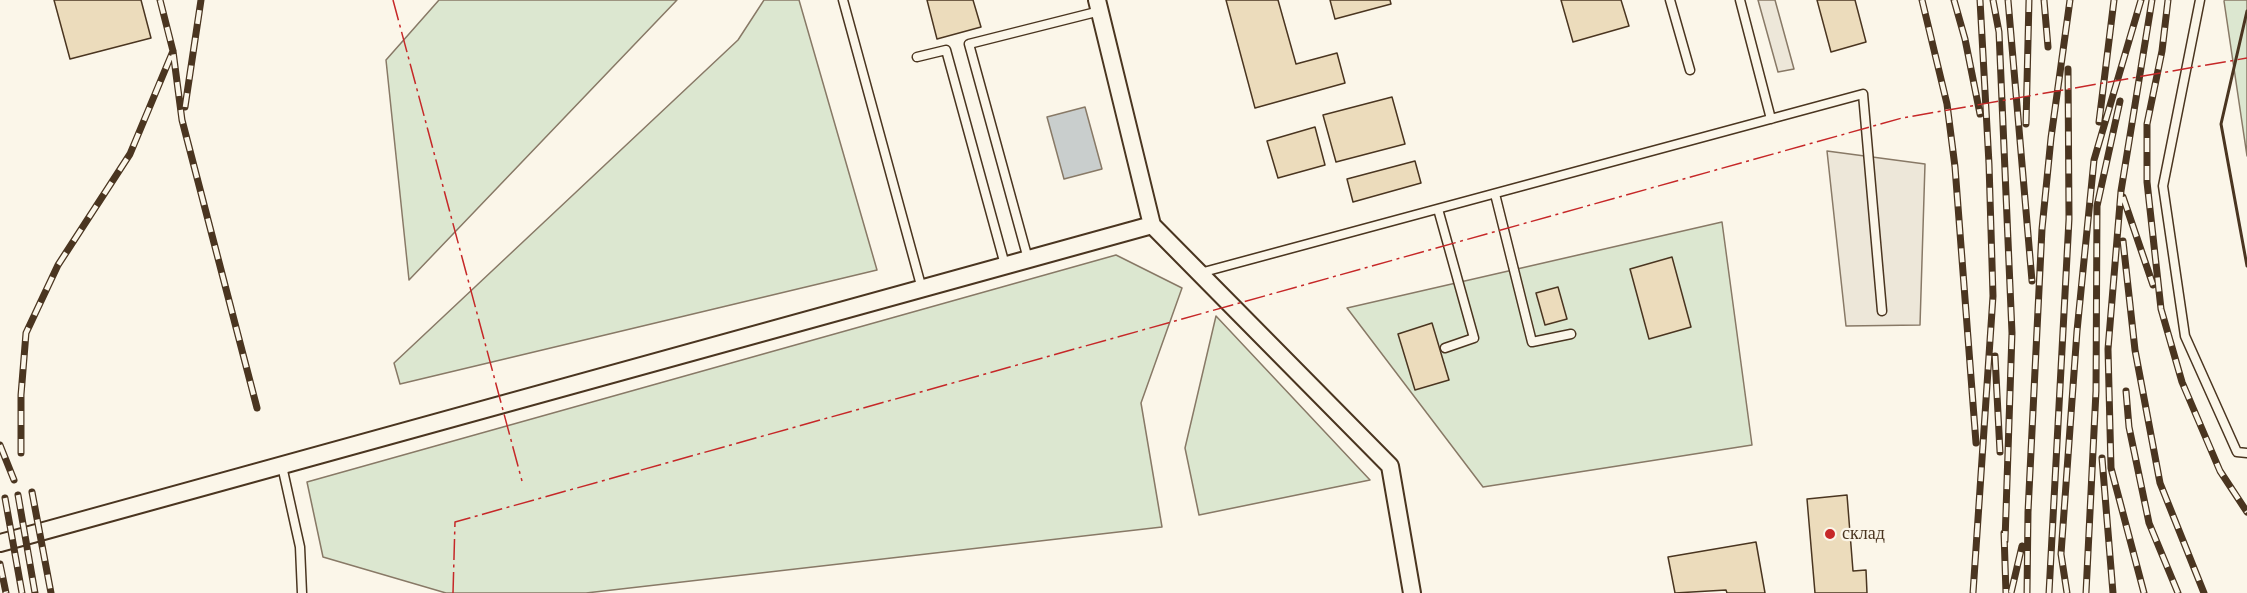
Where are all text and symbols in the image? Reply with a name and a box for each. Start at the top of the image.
place label: склад [1842,523,1885,545]
marker: склад [1823,527,1837,541]

